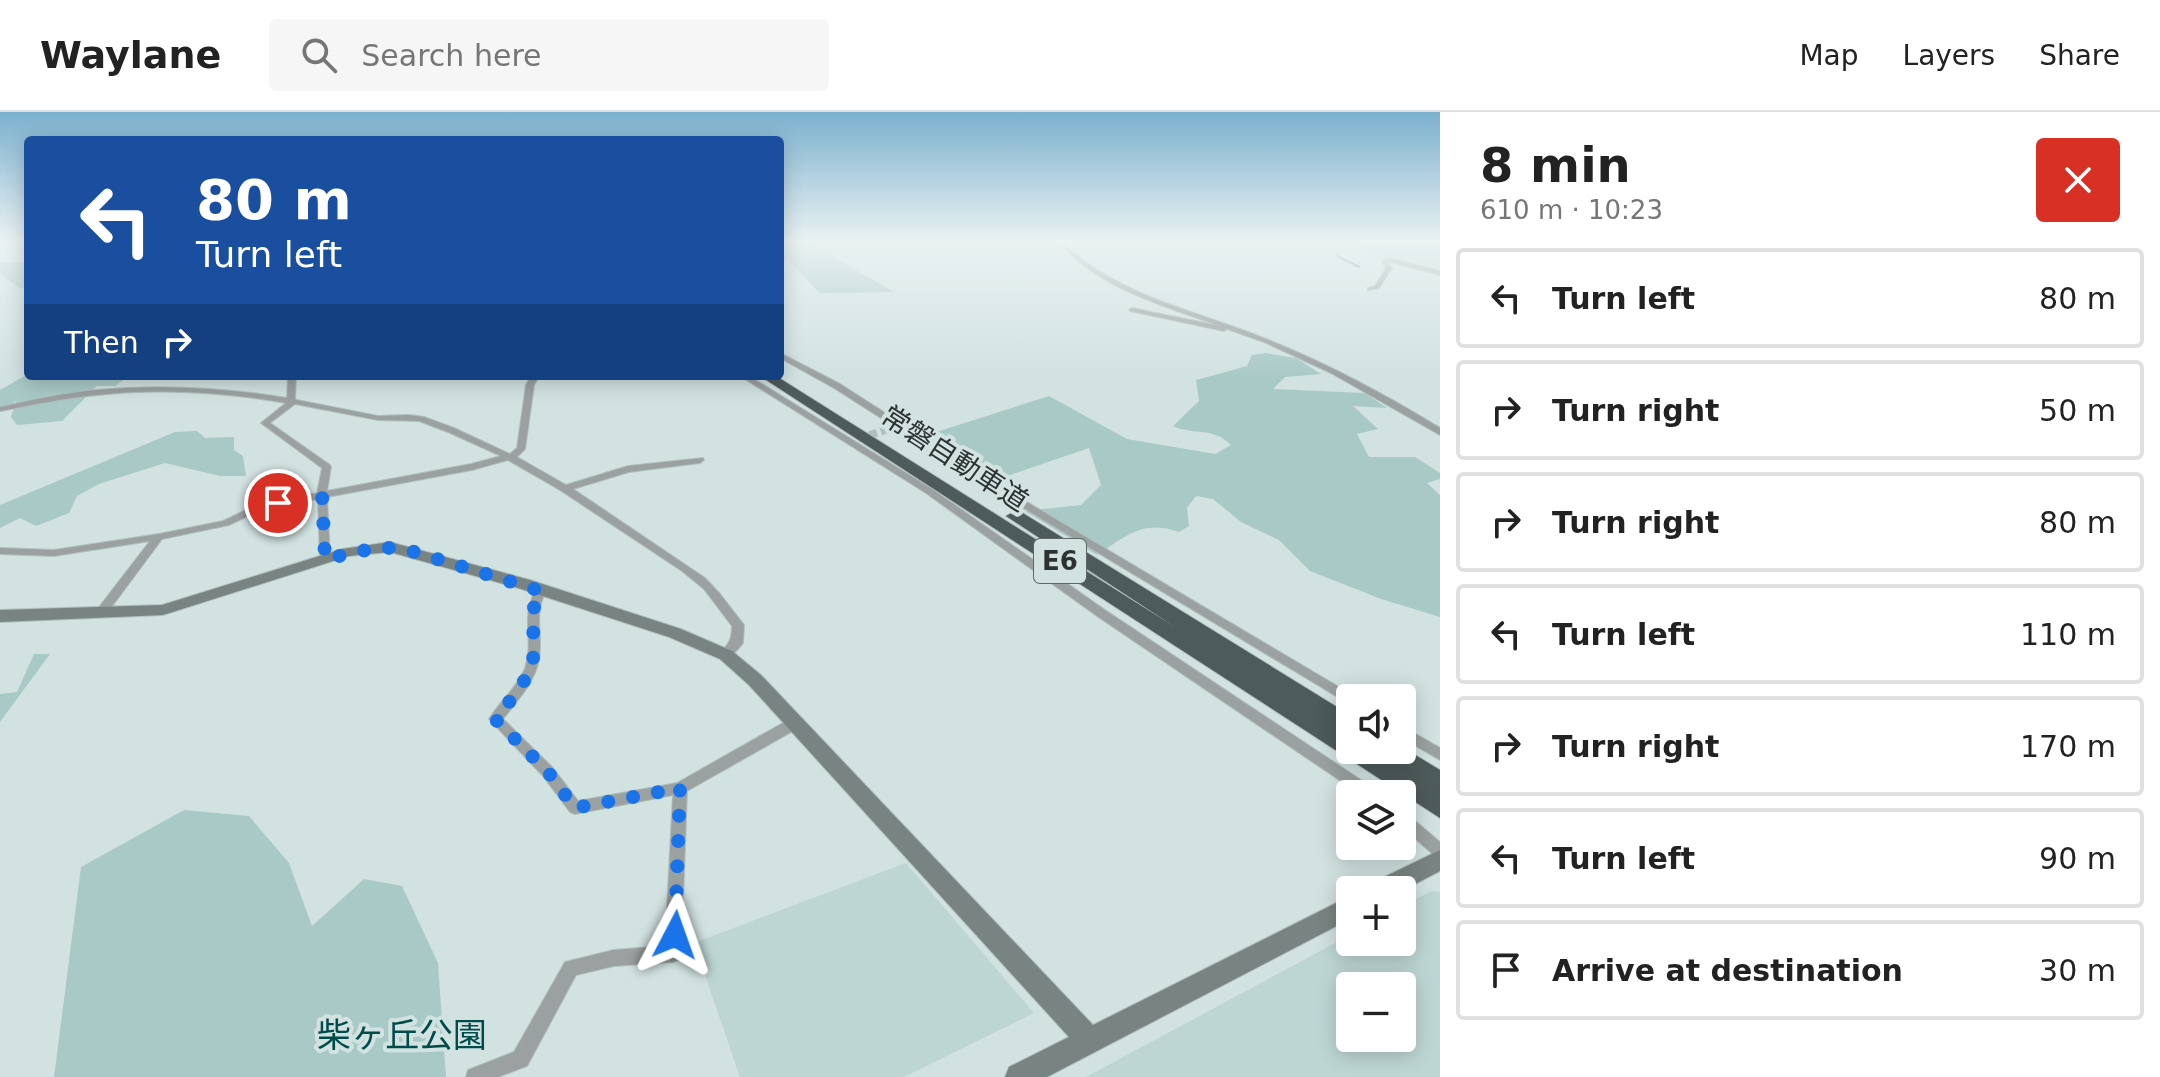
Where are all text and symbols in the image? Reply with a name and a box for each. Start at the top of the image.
search box [269,19,829,91]
text: Waylane [40,33,221,77]
icon: search [297,33,341,77]
text: Search here [361,38,542,73]
text: Map [1799,39,1859,72]
text: Layers [1903,39,1995,72]
text: Share [2039,39,2120,72]
text: 8 min [1480,137,1631,193]
button: close [2036,138,2120,222]
text: 80 m [196,167,352,232]
icon: left [64,168,168,272]
text: 610 m · 10:23 [1480,195,1663,225]
text: Turn left [196,234,342,275]
icon: left [1484,276,1528,320]
text: Turn left [1552,281,1695,316]
text: 80 m [2039,281,2116,316]
icon: right [155,320,199,364]
text: Then [64,325,139,360]
icon: right [1484,388,1528,432]
text: Turn right [1552,393,1719,428]
text: 50 m [2039,393,2116,428]
street label: 常磐自動車道 [875,399,1034,518]
pin [244,469,312,537]
icon: arrive [256,481,300,525]
icon: right [1484,500,1528,544]
text: Turn right [1552,505,1719,540]
text: 80 m [2039,505,2116,540]
road number: E6 [1034,539,1086,583]
icon: left [1484,612,1528,656]
text: Turn left [1552,617,1695,652]
text: 110 m [2020,617,2116,652]
map controls [1336,684,1416,1052]
button: sound [1336,684,1416,764]
icon: right [1484,724,1528,768]
text: Turn right [1552,729,1719,764]
text: 170 m [2020,729,2116,764]
button: layers [1336,780,1416,860]
icon: left [1484,836,1528,880]
text: Turn left [1552,841,1695,876]
text: 90 m [2039,841,2116,876]
button: + [1336,876,1416,956]
position arrow [633,893,717,977]
icon: arrive [1484,948,1528,992]
text: Arrive at destination [1552,953,1903,988]
text: 30 m [2039,953,2116,988]
button: − [1336,972,1416,1052]
park label: 柴ヶ丘公園 [317,1015,487,1055]

